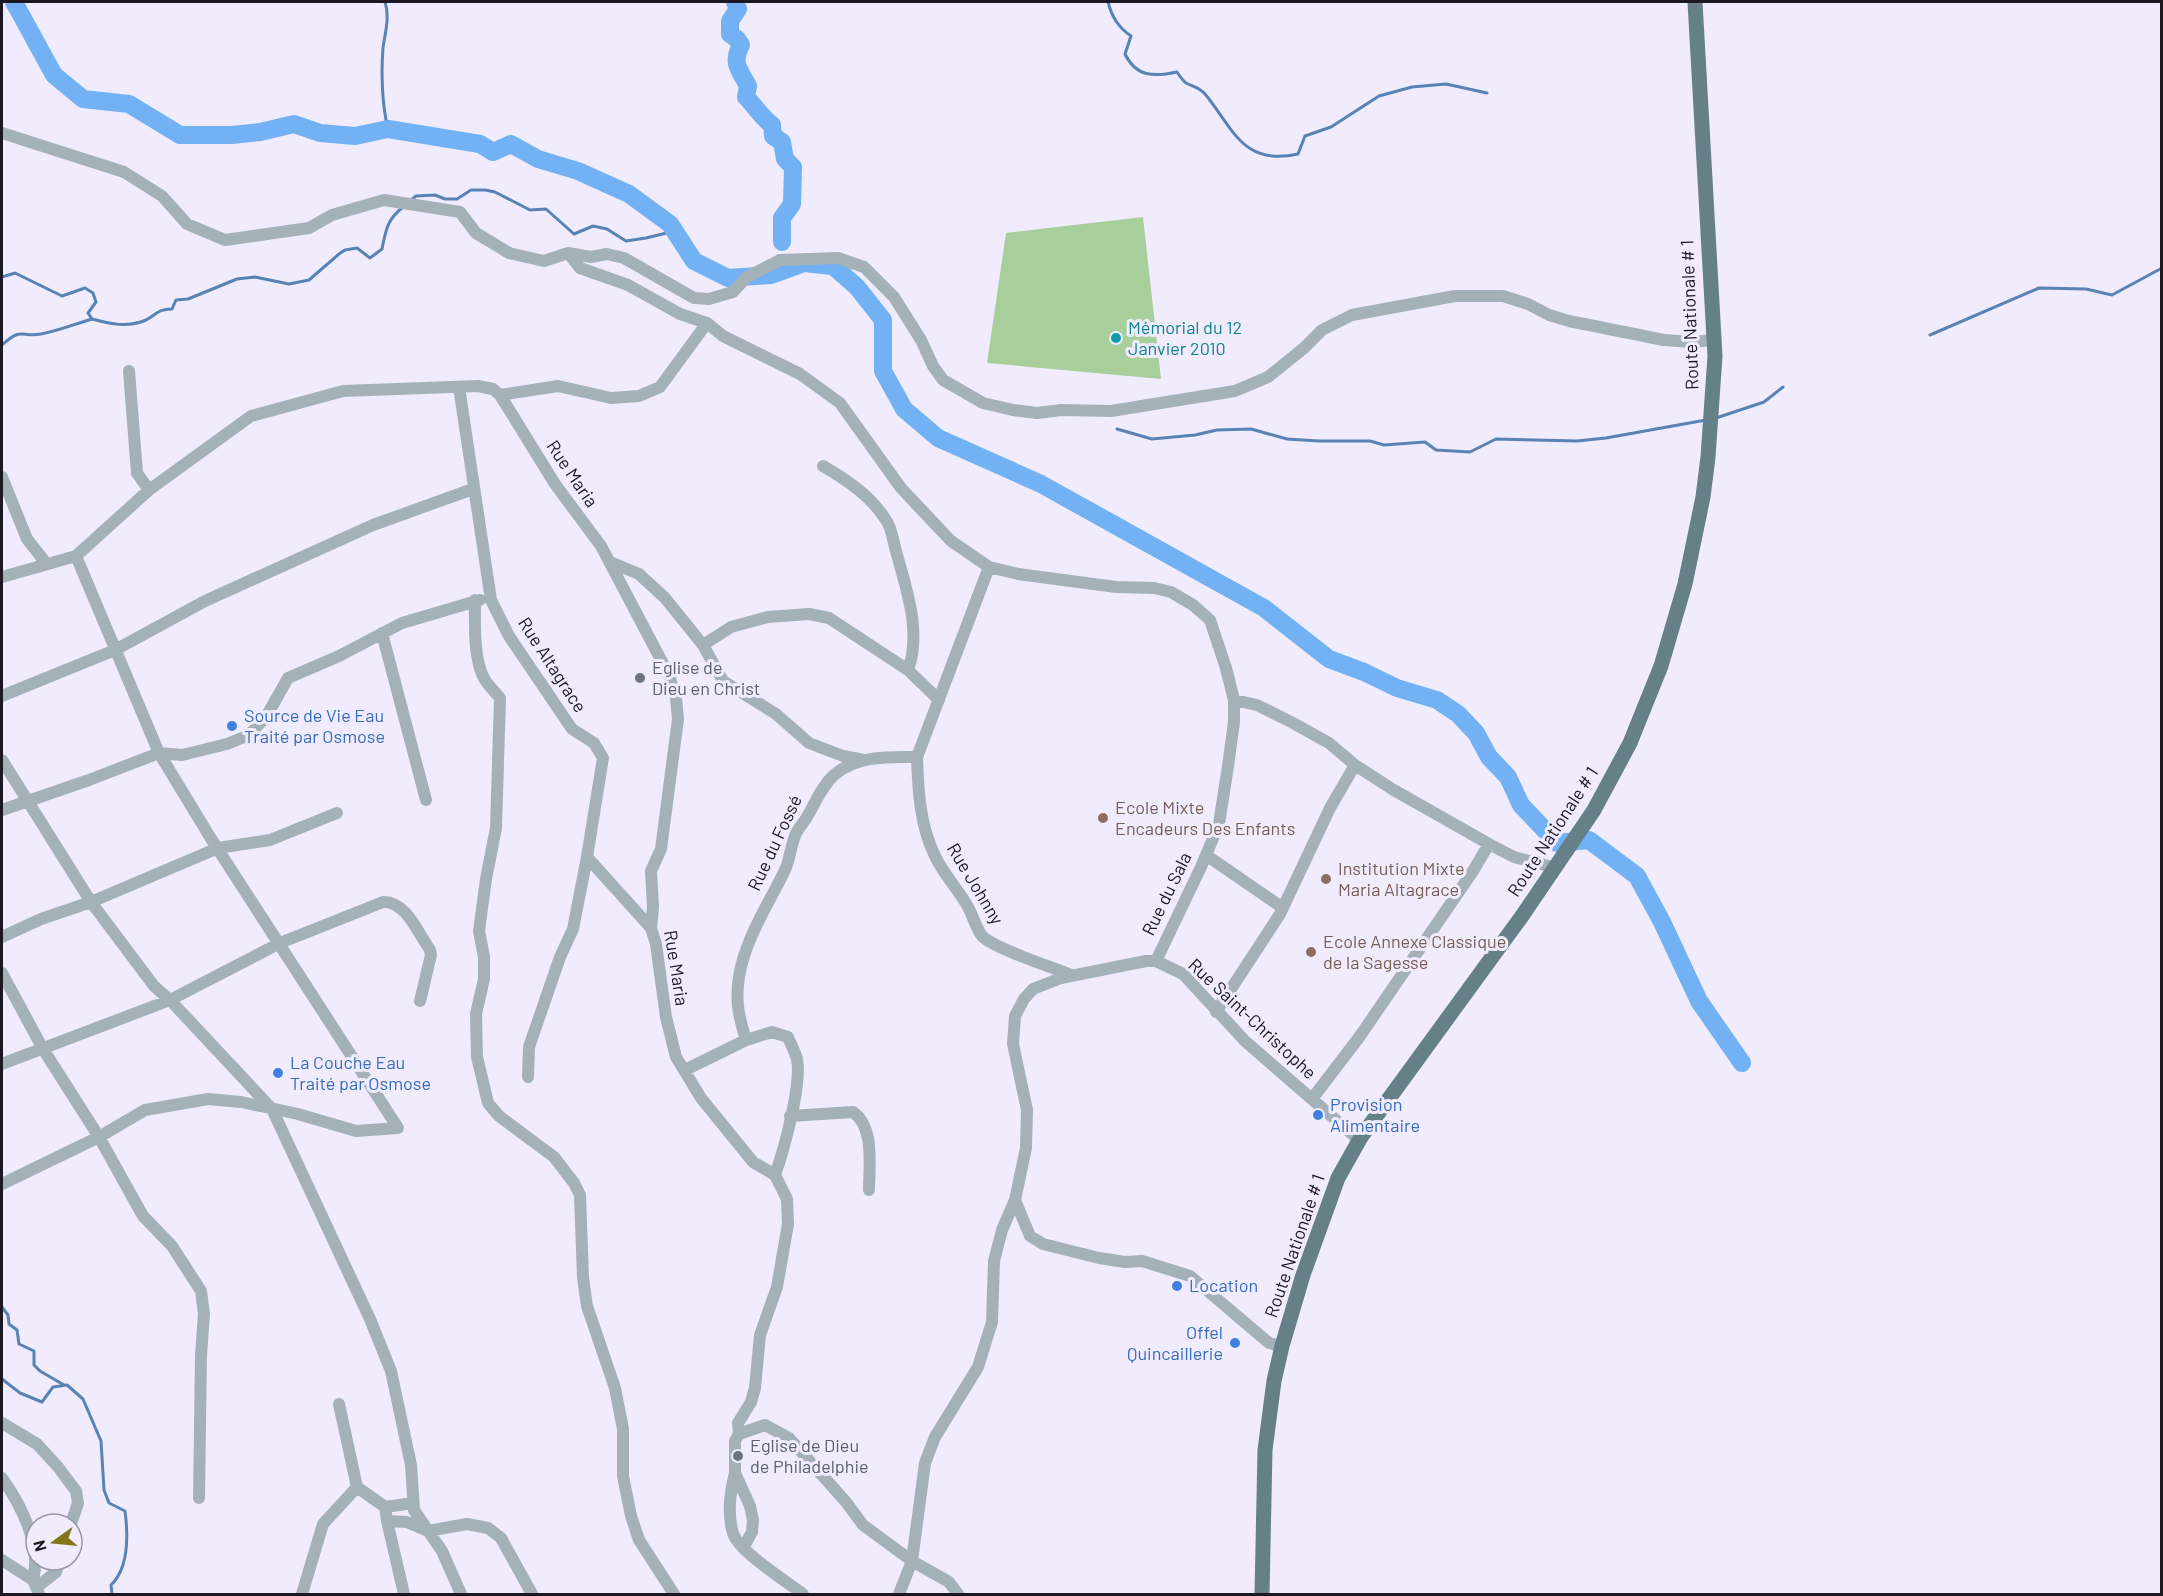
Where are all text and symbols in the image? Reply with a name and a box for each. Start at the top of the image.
street label: Route Nationale # 1 [1675,240,1703,390]
place label: Mémorial du 12 Janvier 2010 [1128,316,1242,359]
marker: Mémorial du 12 Janvier 2010 [1109,331,1123,345]
street label: Rue Maria [542,436,603,511]
street label: Rue Altagrace [514,613,592,716]
place label: Eglise de Dieu en Christ [652,656,760,699]
marker: Eglise de Dieu en Christ [633,671,647,685]
place label: Source de Vie Eau Traité par Osmose [244,704,385,747]
marker: Source de Vie Eau Traité par Osmose [225,719,239,733]
street label: Route Nationale # 1 [1502,763,1602,900]
street label: Rue du Fossé [742,791,806,894]
place label: Ecole Mixte Encadeurs Des Enfants [1115,796,1295,839]
marker: Ecole Mixte Encadeurs Des Enfants [1096,811,1110,825]
street label: Rue Johnny [943,839,1009,928]
street label: Rue du Sala [1136,848,1196,939]
place label: Institution Mixte Maria Altagrace [1338,857,1465,900]
marker: Institution Mixte Maria Altagrace [1319,872,1333,886]
street label: Rue Maria [660,928,694,1007]
place label: Ecole Annexe Classique de la Sagesse [1323,930,1506,973]
marker: Ecole Annexe Classique de la Sagesse [1304,945,1318,959]
street label: Rue Saint-Christophe [1184,953,1321,1083]
place label: La Couche Eau Traité par Osmose [290,1051,431,1094]
marker: La Couche Eau Traité par Osmose [271,1066,285,1080]
place label: Provision Alimentaire [1330,1093,1420,1136]
marker: Provision Alimentaire [1311,1108,1325,1122]
street label: Route Nationale # 1 [1259,1171,1329,1320]
place label: Location [1189,1274,1258,1296]
marker: Location [1170,1279,1184,1293]
place label: Offel Quincaillerie [1127,1321,1223,1364]
marker: Offel Quincaillerie [1228,1336,1242,1350]
place label: Eglise de Dieu de Philadelphie [750,1434,869,1477]
marker: Eglise de Dieu de Philadelphie [731,1449,745,1463]
north arrow [24,1512,84,1572]
text: N [28,1538,50,1554]

